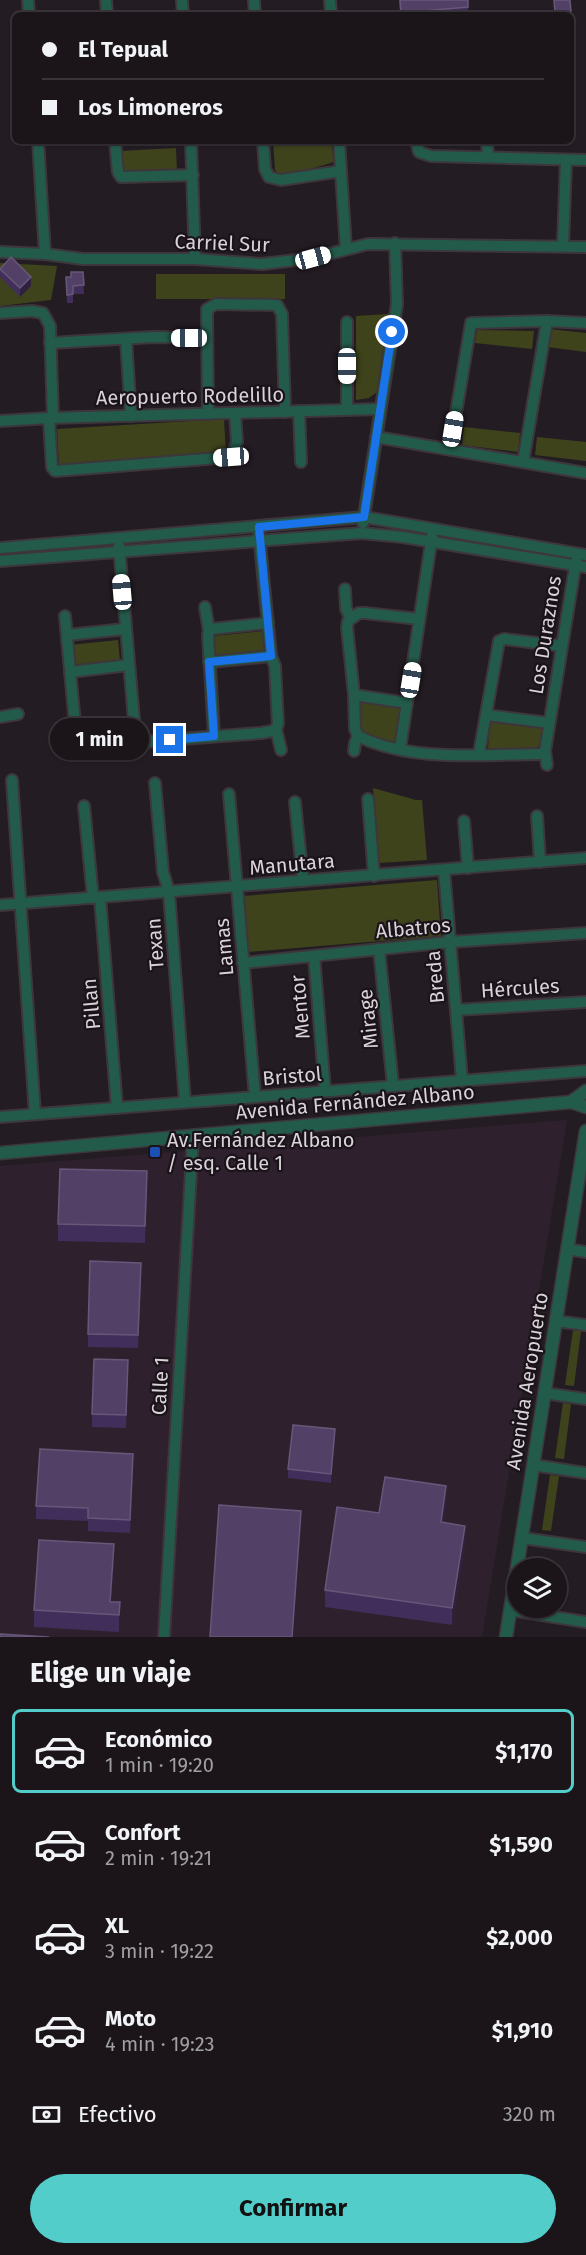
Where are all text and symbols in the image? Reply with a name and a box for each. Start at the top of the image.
text: El Tepual [78,36,168,63]
text: Los Limoneros [78,94,223,121]
street label: Carriel Sur [174,229,270,257]
car [293,245,333,271]
route start [378,318,405,345]
car [171,329,207,347]
car [338,348,356,384]
street label: Aeropuerto Rodelillo [96,382,284,410]
car [441,410,465,448]
car [212,447,250,467]
car [111,573,133,611]
street label: Los Duraznos [524,574,566,696]
car [399,661,423,699]
callout: 1 min [50,719,149,761]
route end [156,726,183,753]
text: 1 min [75,727,124,751]
street label: Manutara [248,848,336,880]
street label: Albatros [374,913,452,943]
street label: Texan [141,917,169,971]
street label: Lamas [210,917,238,977]
street label: Breda [421,950,449,1004]
street label: Hércules [480,973,560,1003]
street label: Mentor [285,974,315,1040]
street label: Pillan [77,977,105,1031]
street label: Mirage [353,988,383,1050]
street label: Bristol [261,1061,323,1091]
street label: Avenida Fernández Albano [235,1080,475,1124]
place label: Av.Fernández Albano / esq. Calle 1 [167,1128,354,1175]
marker: Av.Fernández Albano / esq. Calle 1 [148,1145,162,1159]
street label: Avenida Aeropuerto [501,1290,553,1472]
street label: Calle 1 [146,1356,174,1416]
map controls [507,1558,567,1618]
button: layers [507,1558,567,1618]
text: Elige un viaje [30,1657,191,1689]
icon: car [33,1724,87,1778]
text: Económico [105,1726,212,1753]
text: $1,170 [495,1738,553,1765]
text: 1 min · 19:20 [105,1753,214,1777]
icon: car [33,1817,87,1871]
text: Confort [105,1819,181,1846]
text: $1,590 [489,1831,553,1858]
text: 2 min · 19:21 [105,1846,212,1870]
icon: car [33,1910,87,1964]
text: XL [105,1912,129,1939]
text: $2,000 [486,1924,553,1951]
text: 3 min · 19:22 [105,1939,214,1963]
icon: car [33,2003,87,2057]
text: Moto [105,2005,156,2032]
text: $1,910 [492,2017,553,2044]
text: 4 min · 19:23 [105,2032,215,2056]
icon: cash [30,2098,63,2131]
text: Efectivo [78,2101,157,2128]
text: 320 m [503,2102,556,2126]
button: Confirmar [30,2174,556,2243]

